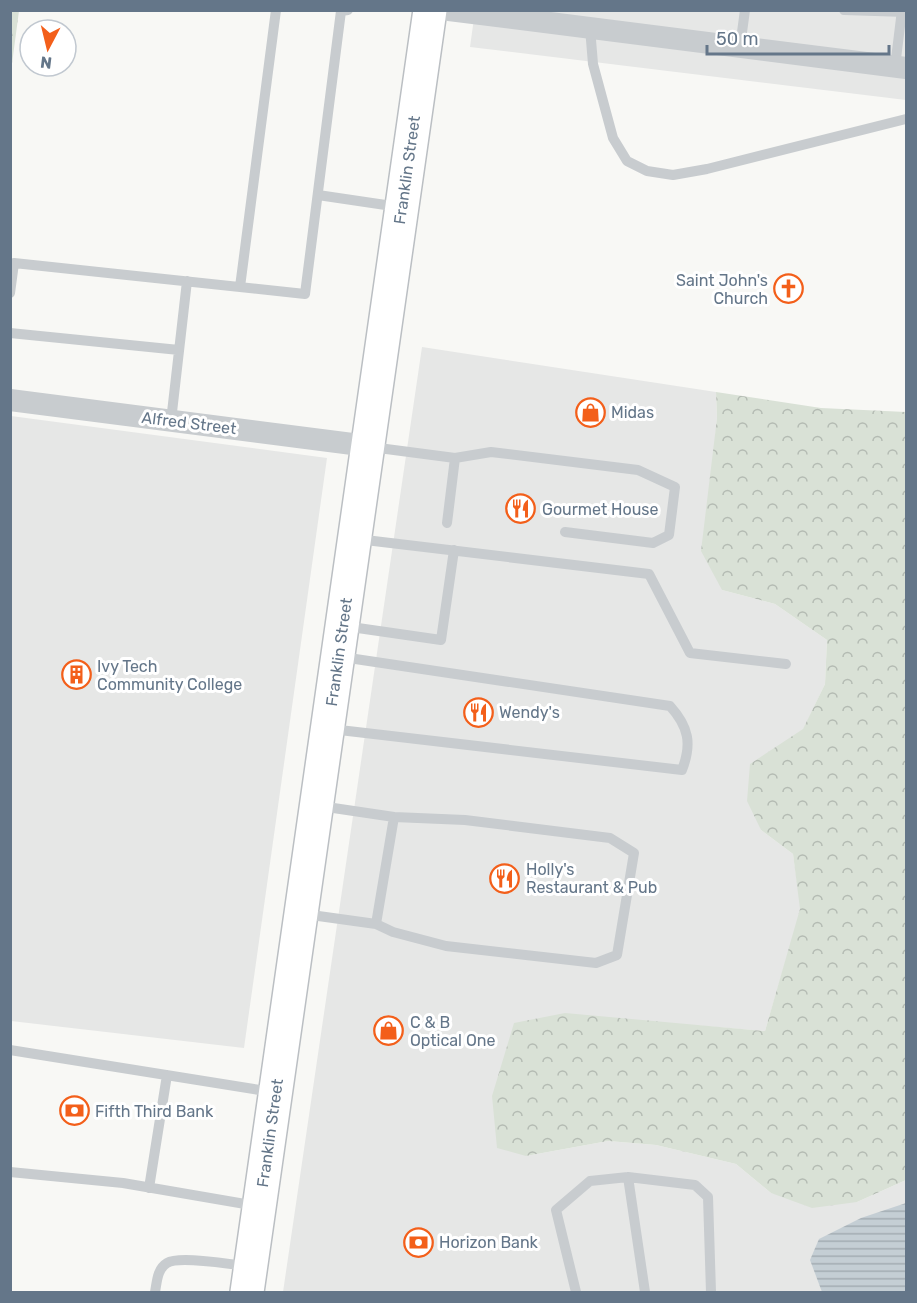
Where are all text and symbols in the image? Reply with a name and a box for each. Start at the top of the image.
north arrow [18,18,78,78]
scale bar [707,18,888,56]
text: 50 m [716,28,759,50]
text: N [39,52,53,73]
street label: Franklin Street [390,114,424,226]
place label: Saint John's Church [676,271,768,308]
church icon: Saint John's Church [773,273,805,305]
shop icon: Midas [574,396,606,428]
place label: Midas [611,403,654,422]
street label: Alfred Street [141,408,237,438]
restaurant icon: Gourmet House [505,493,537,525]
place label: Gourmet House [542,500,659,519]
street label: Franklin Street [322,596,356,708]
place label: Ivy Tech Community College [97,657,242,694]
building icon: Ivy Tech Community College [60,659,92,691]
restaurant icon: Wendy's [462,696,494,728]
place label: Wendy's [499,703,560,722]
place label: Holly's Restaurant & Pub [526,860,657,897]
restaurant icon: Holly's Restaurant & Pub [489,862,521,894]
place label: C & B Optical One [410,1013,495,1050]
shop icon: C & B Optical One [373,1015,405,1047]
street label: Franklin Street [253,1077,287,1189]
bank icon: Fifth Third Bank [58,1095,90,1127]
place label: Fifth Third Bank [95,1102,214,1121]
bank icon: Horizon Bank [402,1226,434,1258]
place label: Horizon Bank [439,1233,539,1252]

